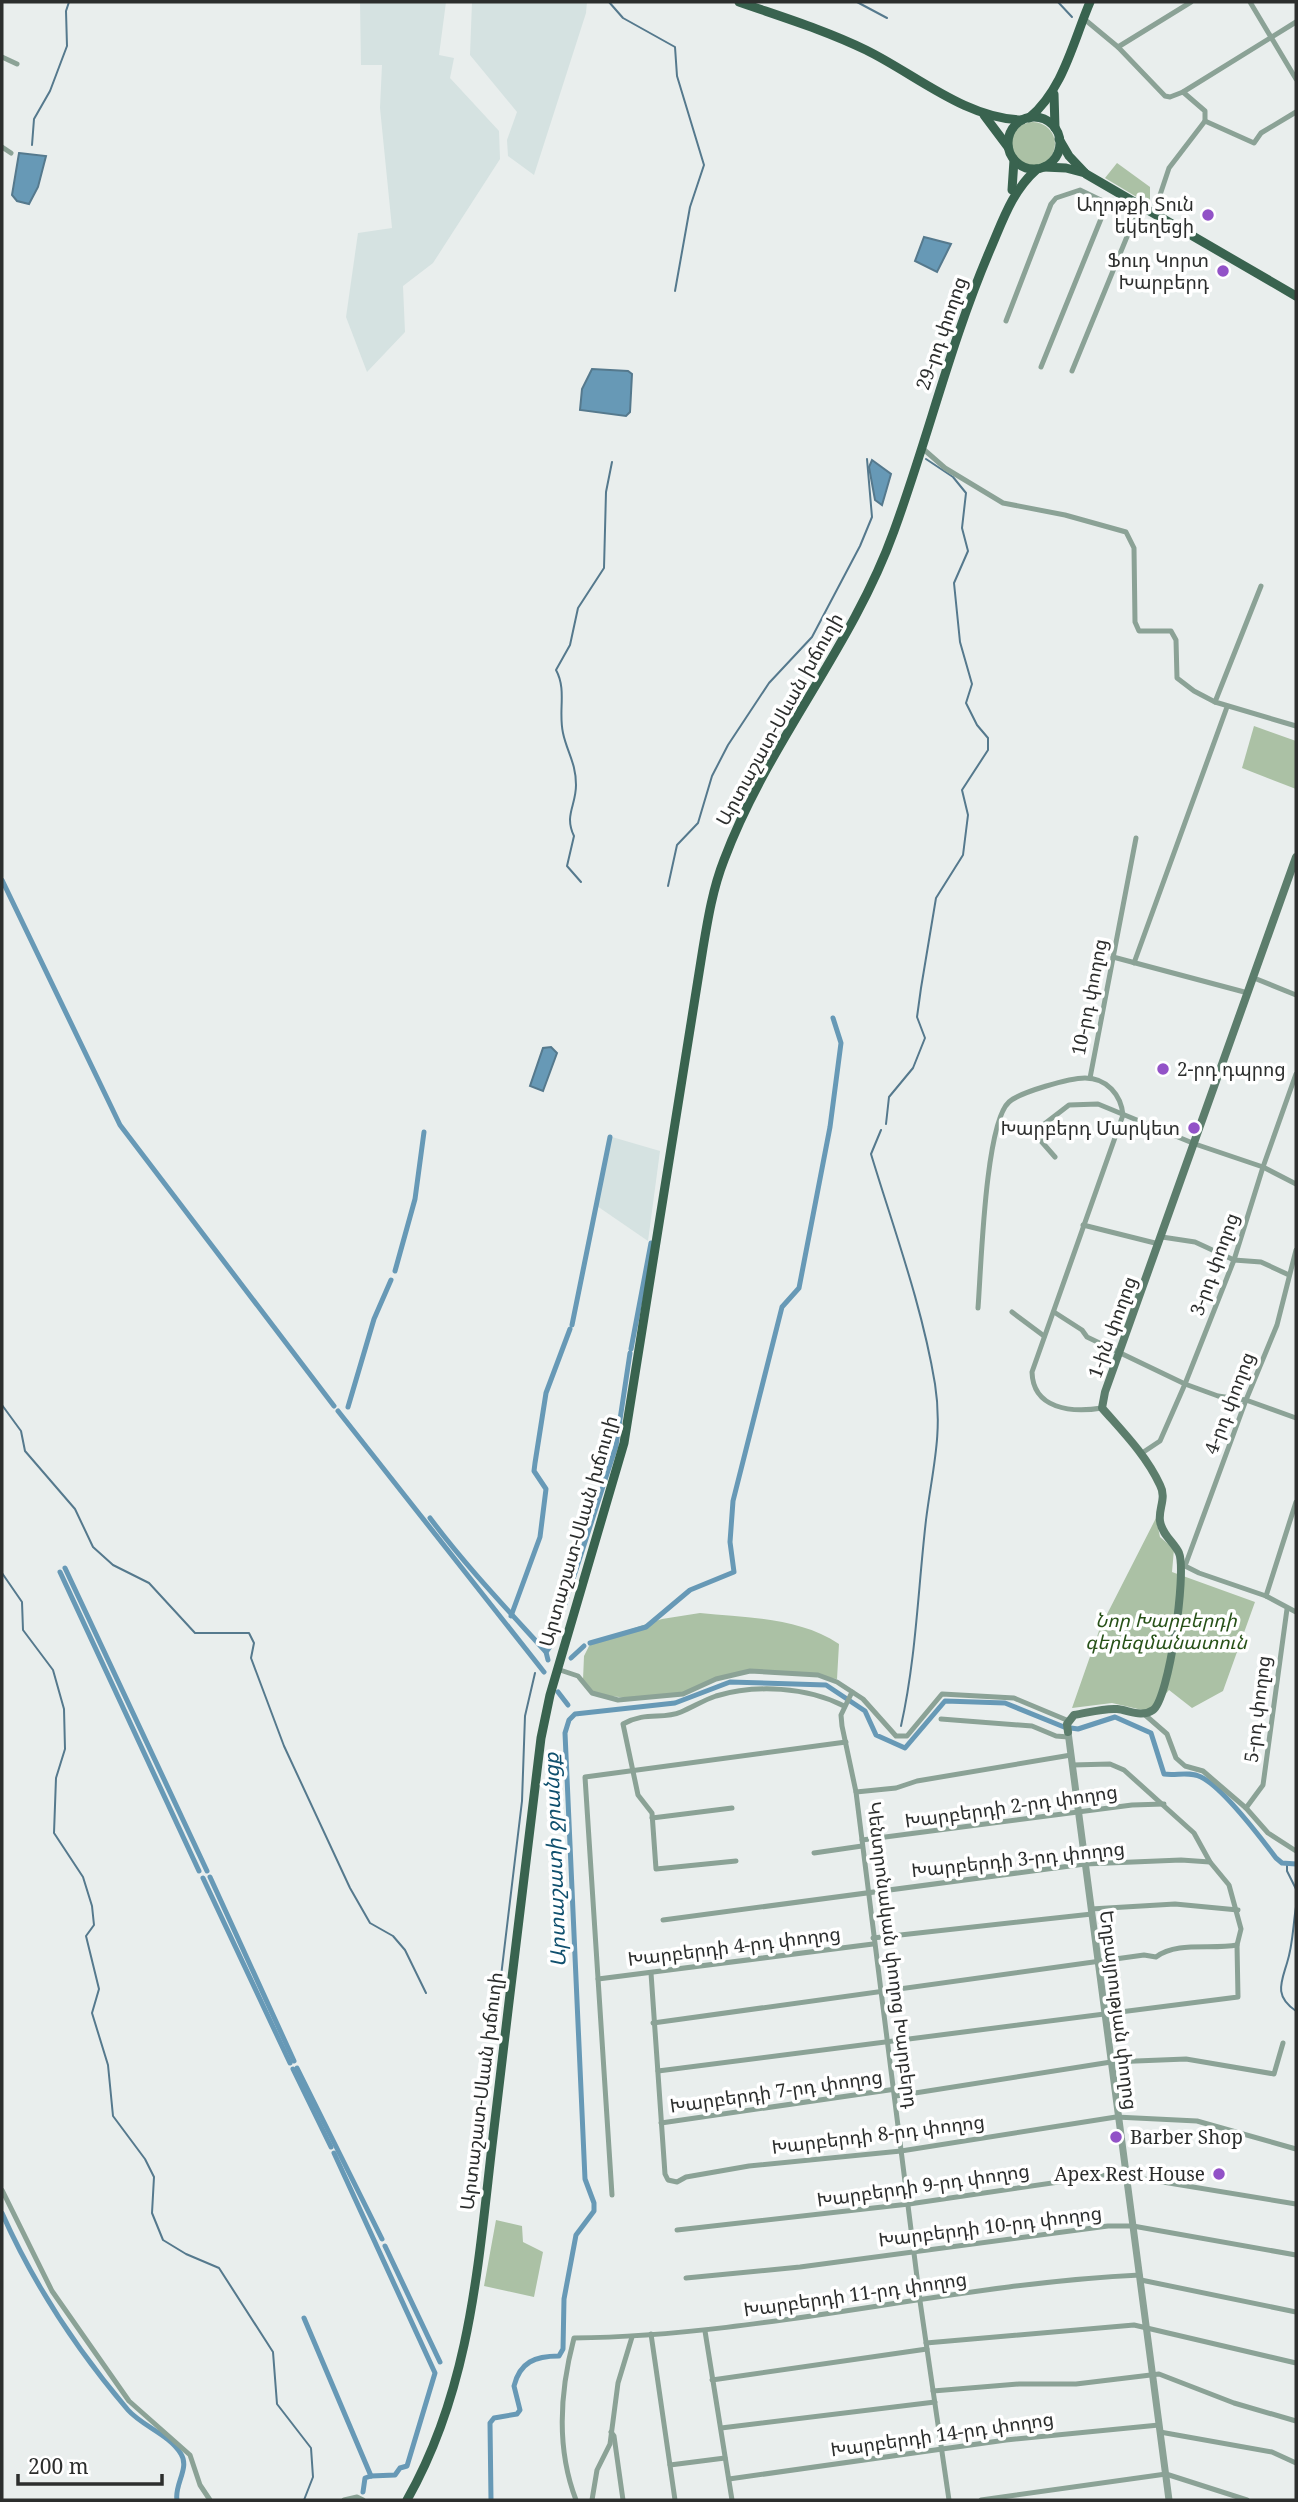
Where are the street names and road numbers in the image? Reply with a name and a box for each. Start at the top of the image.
street label: 29-րդ փողոց [909,273,973,393]
street label: Արտաշատ-Սևան խճուղի [710,608,848,830]
street label: 10-րդ փողոց [1065,936,1113,1058]
street label: 3-րդ փողոց [1183,1209,1245,1319]
street label: 1-ին փողոց [1082,1272,1142,1382]
street label: 4-րդ փողոց [1198,1348,1260,1458]
street label: Արտաշատ-Սևան խճուղի [532,1412,624,1650]
street label: 5-րդ փողոց [1238,1654,1276,1764]
street label: Խարբերդի 2-րդ փողոց [903,1778,1119,1834]
street label: Կենտրոնական փողոց Խարբերդ [861,1800,925,2111]
street label: Խարբերդի 3-րդ փողոց [910,1835,1126,1883]
street label: Եղբայրության փողոց [1094,1909,1144,2111]
street label: Խարբերդի 4-րդ փողոց [626,1920,842,1972]
street label: Արտաշատ-Սևան խճուղի [453,1971,509,2211]
street label: Խարբերդի 7-րդ փողոց [668,2063,884,2119]
street label: Խարբերդի 8-րդ փողոց [770,2108,986,2160]
street label: Խարբերդի 9-րդ փողոց [815,2157,1031,2213]
street label: Խարբերդի 10-րդ փողոց [877,2199,1103,2253]
street label: Խարբերդի 11-րդ փողոց [742,2265,968,2323]
street label: Խարբերդի 14-րդ փողոց [829,2405,1055,2463]

